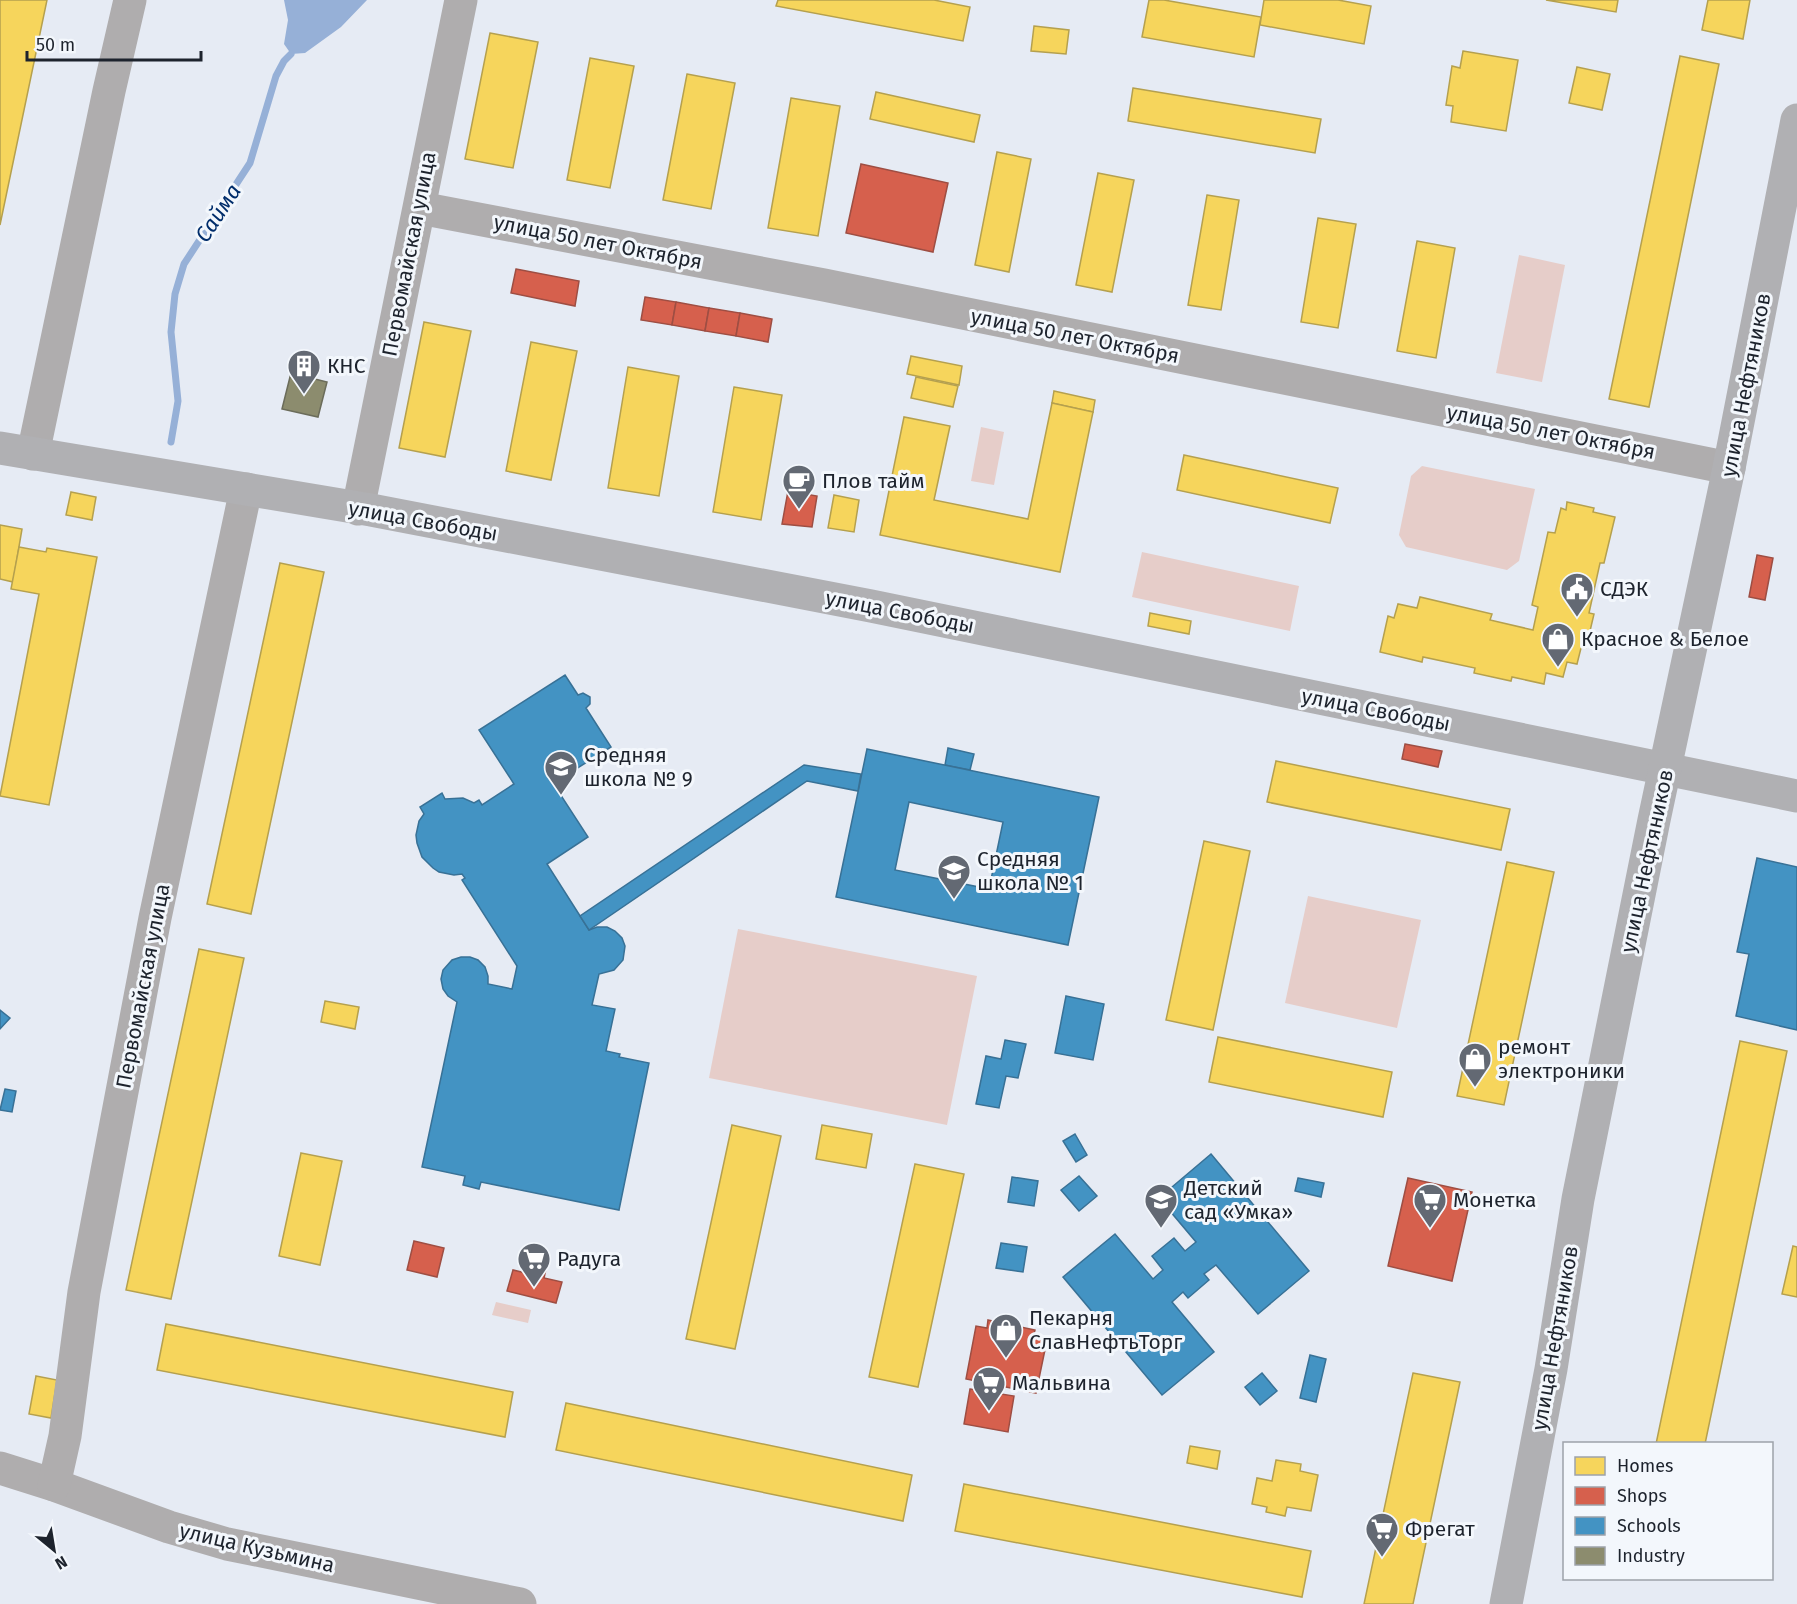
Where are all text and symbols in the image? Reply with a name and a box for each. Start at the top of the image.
scale bar [27,24,201,62]
text: 50 m [36,34,75,56]
street label: Первомайская улица [376,149,442,359]
water label: Сайма [189,179,247,247]
street label: улица 50 лет Октября [491,209,705,275]
street label: улица Нефтяников [1715,291,1777,479]
street label: улица 50 лет Октября [968,303,1182,369]
building icon: КНС [286,348,322,395]
place label: КНС [327,353,366,379]
street label: улица 50 лет Октября [1444,399,1658,465]
cafe icon: Плов тайм [781,463,817,510]
place label: Плов тайм [822,468,925,494]
street label: улица Свободы [346,495,500,547]
public building icon: СДЭК [1559,571,1595,618]
place label: СДЭК [1600,576,1649,602]
street label: улица Свободы [823,585,977,639]
shop icon: Красное & Белое [1540,621,1576,668]
place label: Красное & Белое [1581,626,1749,652]
street label: улица Свободы [1299,683,1453,737]
place label: Средняя школа № 9 [584,742,693,792]
school or university icon: Средняя школа № 9 [543,749,579,796]
street label: улица Нефтяников [1615,767,1679,955]
place label: Средняя школа № 1 [977,846,1084,896]
school or university icon: Средняя школа № 1 [936,853,972,900]
street label: Первомайская улица [110,881,176,1091]
place label: ремонт электроники [1498,1034,1625,1084]
shop icon: ремонт электроники [1457,1041,1493,1088]
place label: Детский сад «Умка» [1183,1175,1293,1225]
school or university icon: Детский сад «Умка» [1143,1182,1179,1229]
supermarket icon: Монетка [1412,1182,1448,1229]
place label: Монетка [1453,1187,1536,1213]
supermarket icon: Радуга [516,1241,552,1288]
street label: улица Нефтяников [1526,1244,1584,1432]
place label: Радуга [557,1246,621,1272]
place label: Пекарня СлавНефтьТорг [1029,1305,1182,1355]
shop icon: Пекарня СлавНефтьТорг [988,1312,1024,1359]
supermarket icon: Мальвина [971,1365,1007,1412]
place label: Мальвина [1012,1370,1111,1396]
legend [1563,1442,1773,1580]
text: Homes [1617,1455,1673,1477]
text: Shops [1617,1485,1667,1507]
supermarket icon: Фрегат [1364,1511,1400,1558]
text: Schools [1617,1515,1681,1537]
place label: Фрегат [1405,1516,1475,1542]
street label: улица Кузьмина [177,1518,337,1578]
north arrow [24,1520,84,1580]
text: Industry [1617,1545,1685,1567]
text: N [52,1552,71,1573]

